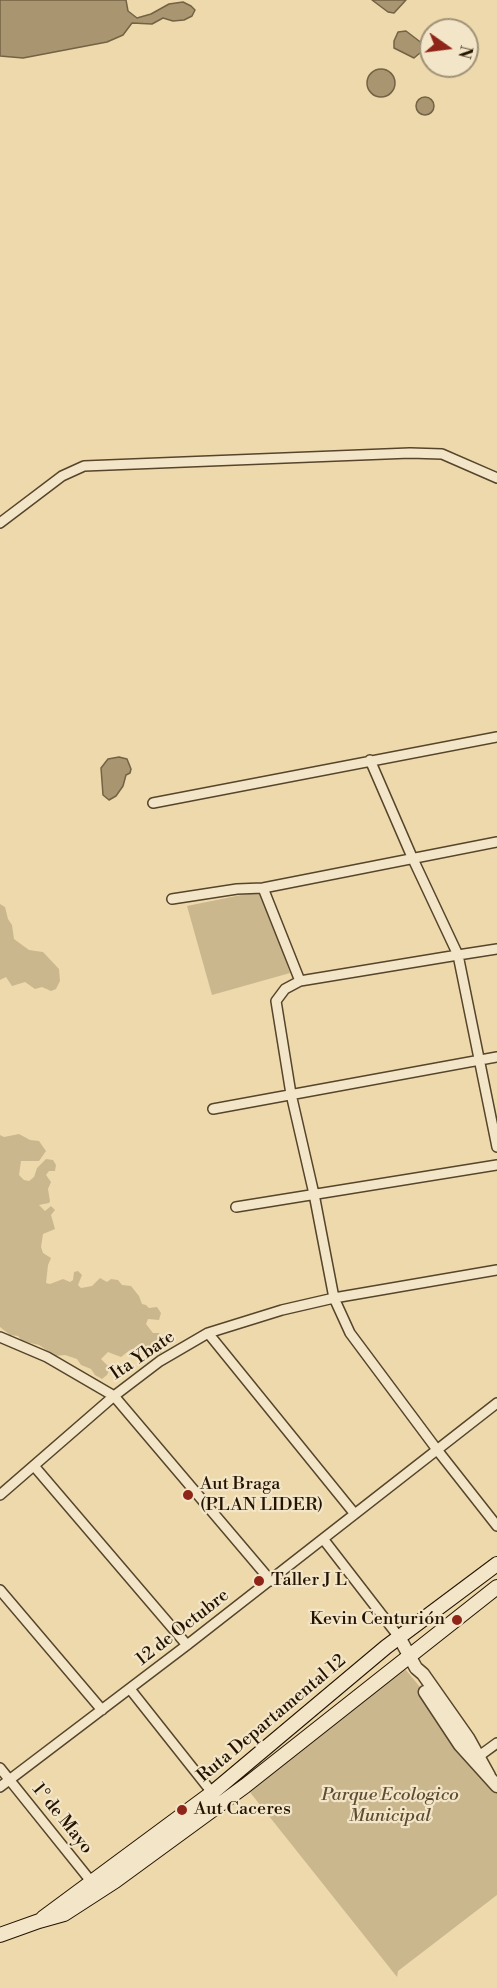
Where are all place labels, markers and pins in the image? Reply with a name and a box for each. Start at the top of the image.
place label: Aut Braga (PLAN LIDER) [200,1474,323,1516]
marker: Aut Braga (PLAN LIDER) [181,1488,195,1502]
place label: Taller J L [271,1570,347,1592]
marker: Taller J L [252,1574,266,1588]
place label: Kevin Centurión [310,1609,445,1631]
marker: Kevin Centurión [450,1613,464,1627]
place label: Aut Caceres [194,1799,291,1821]
marker: Aut Caceres [175,1803,189,1817]

